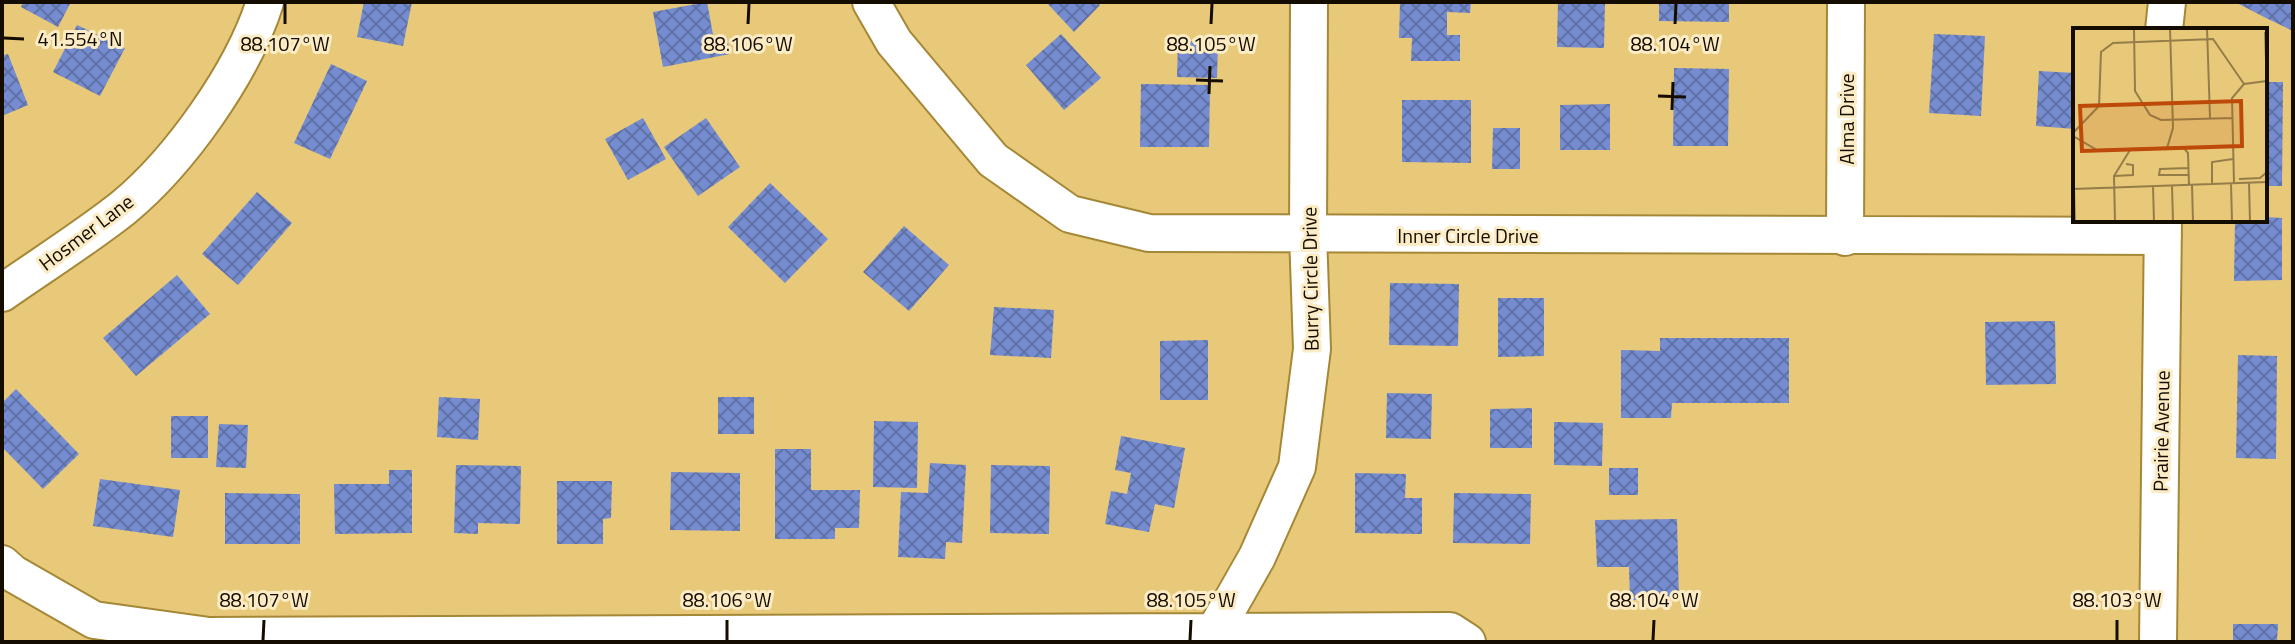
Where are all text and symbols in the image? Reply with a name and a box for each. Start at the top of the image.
text: 41.554°N [37,23,123,54]
text: 88.107°W [240,28,330,59]
text: 88.106°W [703,28,793,59]
text: 88.105°W [1166,28,1256,59]
text: 88.104°W [1630,28,1720,59]
inset map [2073,28,2267,222]
street label: Alma Drive [1831,73,1862,165]
street label: Hosmer Lane [32,186,140,278]
street label: Burry Circle Drive [1293,207,1327,351]
street label: Inner Circle Drive [1397,220,1539,251]
street label: Prairie Avenue [2144,370,2178,492]
text: 88.107°W [219,584,309,615]
text: 88.106°W [682,584,772,615]
text: 88.105°W [1146,584,1236,615]
text: 88.104°W [1609,584,1699,615]
text: 88.103°W [2072,584,2162,615]

